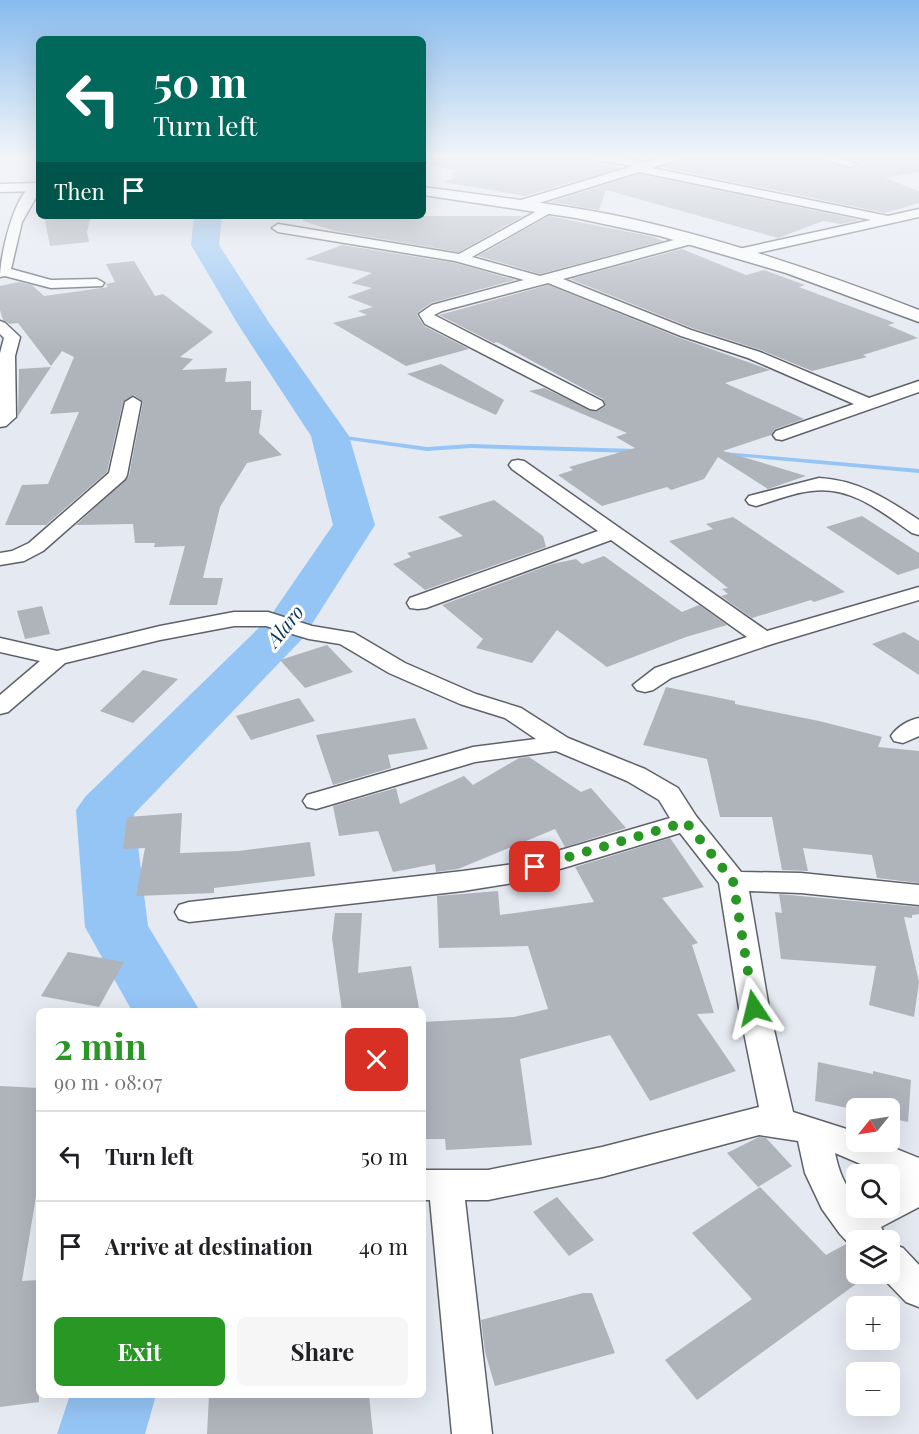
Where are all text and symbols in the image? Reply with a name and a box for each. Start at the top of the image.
text: 50 m [153,53,247,109]
icon: left [54,60,132,138]
text: Turn left [153,107,257,143]
icon: arrive [117,174,150,207]
text: Then [54,176,105,206]
water label: Alaro [258,598,309,653]
pin [509,841,560,892]
icon: arrive [518,850,551,883]
position arrow [722,976,786,1040]
text: 2 min [54,1021,147,1069]
button: close [345,1028,408,1091]
text: 90 m · 08:07 [54,1068,162,1095]
north arrow [846,1098,900,1152]
map controls [846,1098,900,1416]
icon: left [54,1140,87,1173]
text: Turn left [105,1141,194,1171]
text: 50 m [361,1141,408,1171]
button: search [846,1164,900,1218]
icon: arrive [54,1230,87,1263]
button: layers [846,1230,900,1284]
text: Arrive at destination [105,1231,313,1261]
text: 40 m [359,1231,408,1261]
button: + [846,1296,900,1350]
button: Exit [54,1317,225,1386]
button: Share [237,1317,408,1386]
button: − [846,1362,900,1416]

